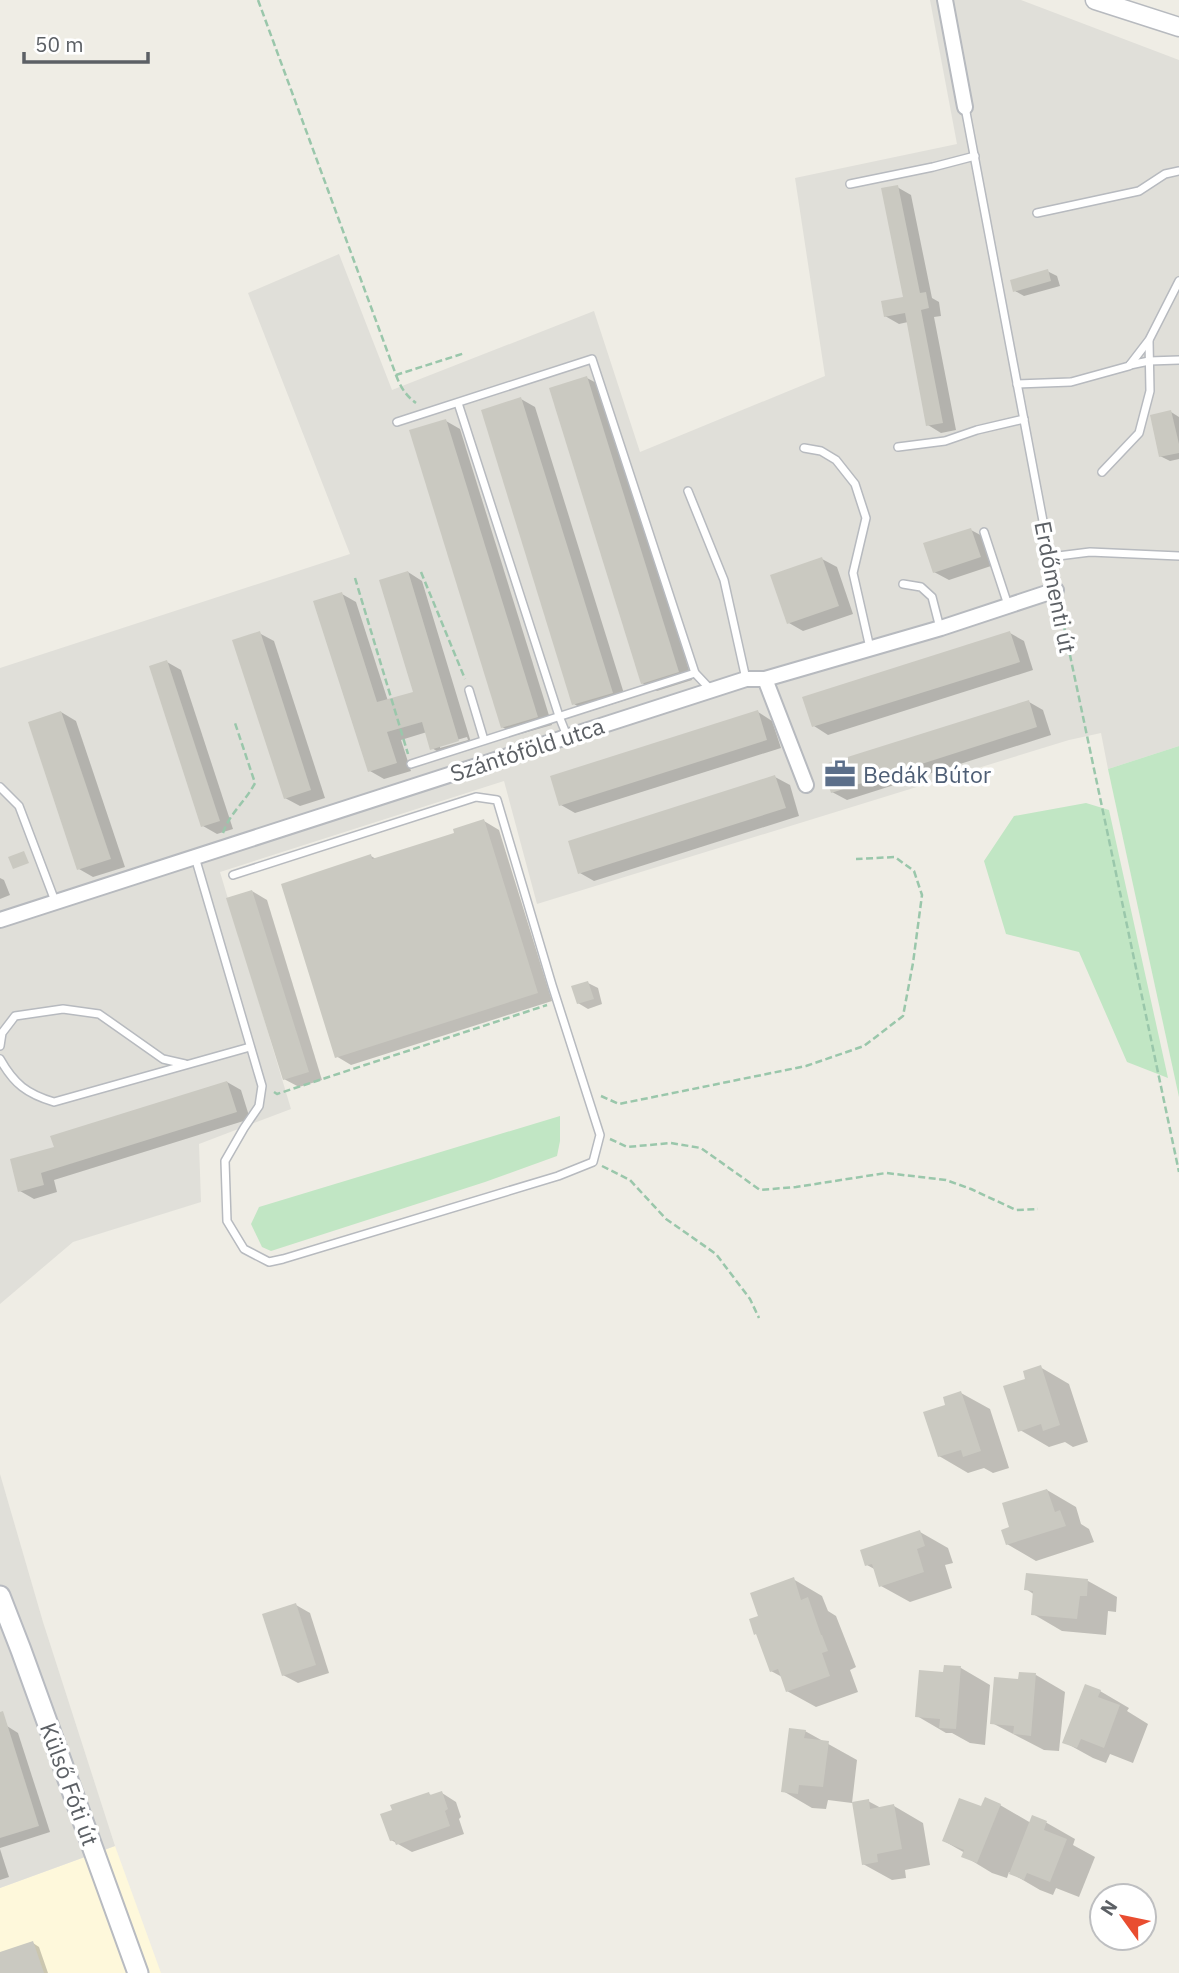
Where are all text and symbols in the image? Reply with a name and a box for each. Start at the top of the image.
scale bar [24,21,149,65]
text: 50 m [35,30,84,58]
street label: Erdőmenti út [1028,518,1084,656]
street label: Szántóföld utca [446,710,608,788]
office icon: Bedák Bútor [823,757,857,791]
place label: Bedák Bútor [863,759,992,789]
street label: Külső Fóti út [34,1718,106,1850]
north arrow [1088,1882,1158,1952]
text: N [1095,1895,1123,1920]

